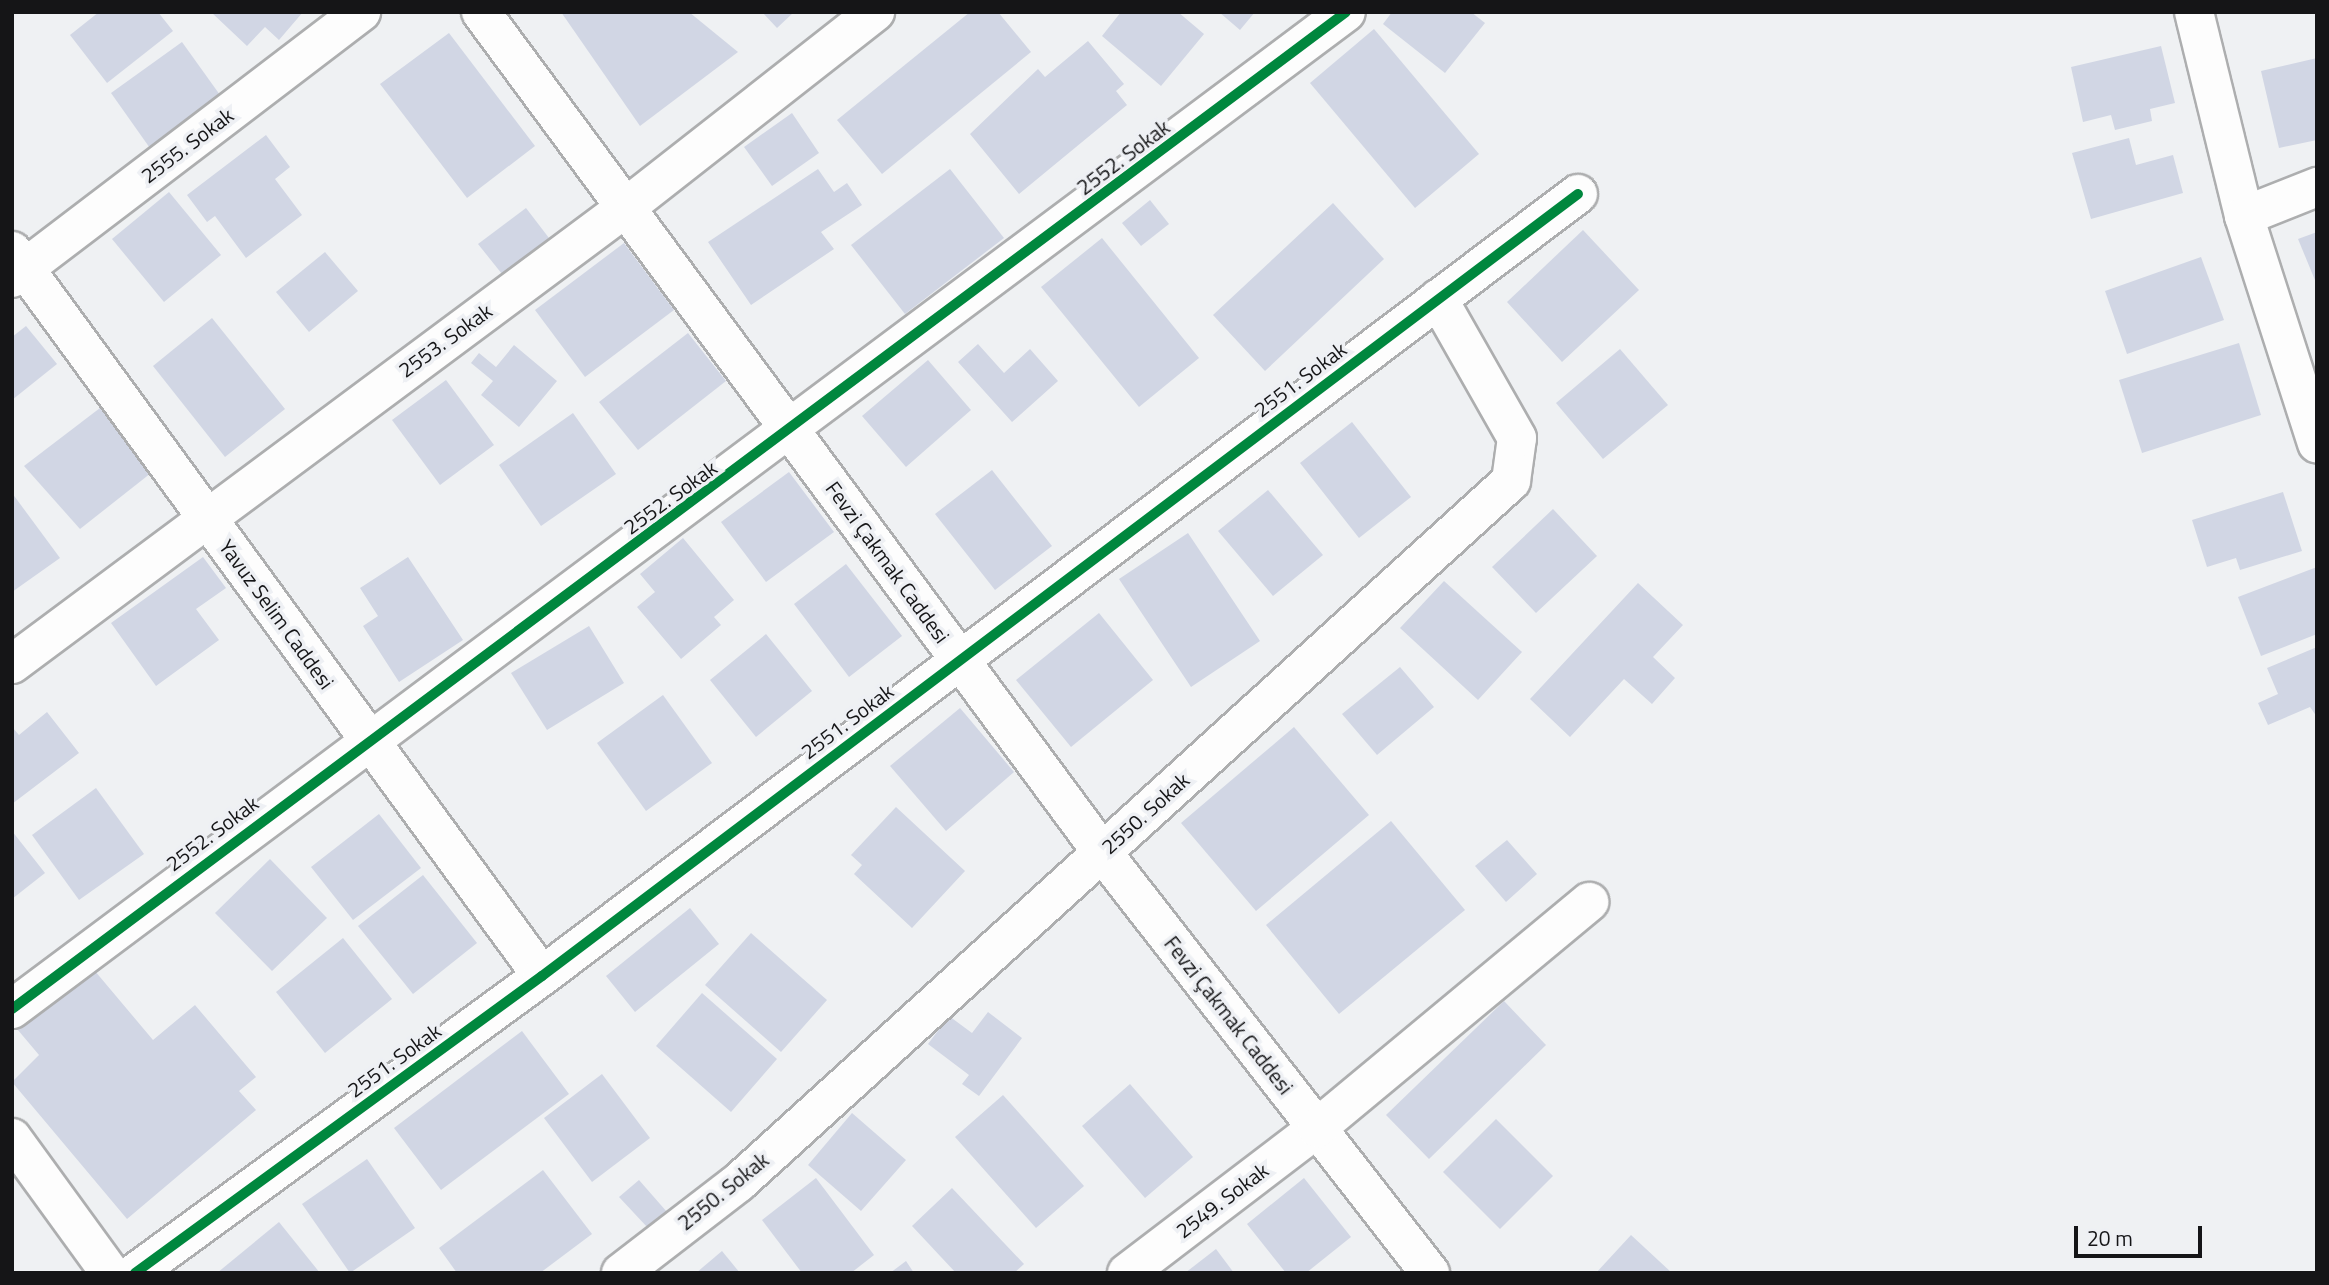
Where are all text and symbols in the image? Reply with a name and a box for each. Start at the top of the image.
street label: 2555. Sokak [136,102,238,188]
street label: 2552. Sokak [1072,114,1174,200]
street label: 2553. Sokak [393,298,497,382]
street label: 2551. Sokak [1249,336,1351,422]
street label: 2552. Sokak [618,455,722,539]
street label: Fevzi Çakmak Caddesi [821,476,955,648]
street label: Yavuz Selim Caddesi [214,534,340,694]
street label: 2551. Sokak [796,678,898,764]
street label: 2550. Sokak [1096,767,1194,859]
street label: 2552. Sokak [161,790,263,876]
street label: Fevzi Çakmak Caddesi [1159,931,1299,1099]
street label: 2551. Sokak [342,1018,446,1102]
street label: 2550. Sokak [673,1147,773,1235]
street label: 2549. Sokak [1171,1157,1273,1243]
scale bar [2077,1212,2205,1256]
text: 20 m [2087,1222,2133,1254]

